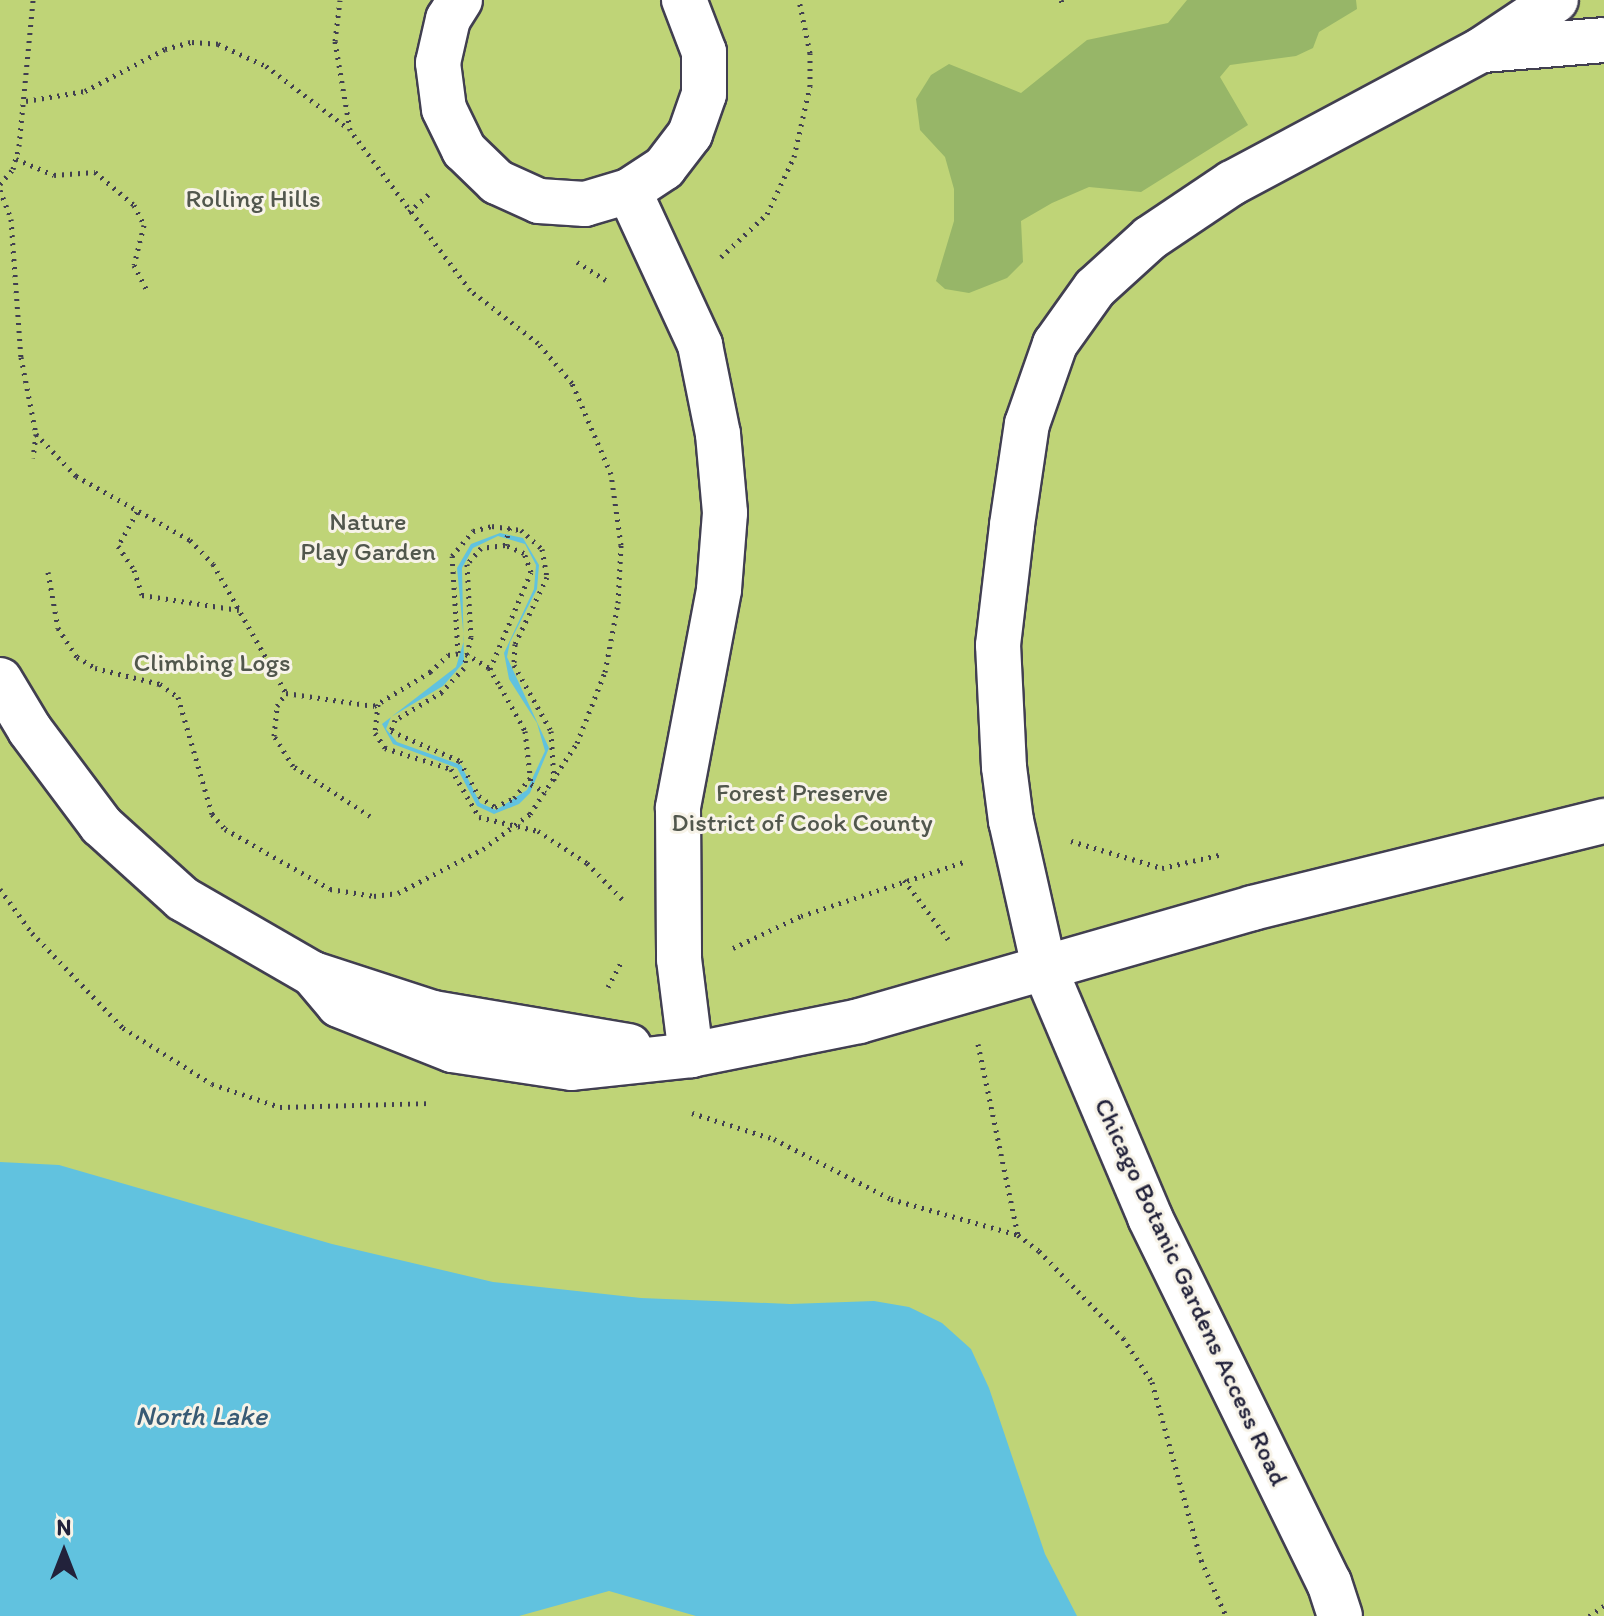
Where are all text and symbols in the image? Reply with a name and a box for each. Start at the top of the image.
park label: Rolling Hills [185,183,321,215]
park label: Nature Play Garden [300,506,436,568]
park label: Climbing Logs [133,647,291,679]
park label: Forest Preserve District of Cook County [671,777,933,838]
street label: Chicago Botanic Gardens Access Road [1087,1093,1295,1491]
water label: North Lake [135,1398,267,1432]
north arrow [24,1512,104,1592]
text: N [57,1514,71,1541]

